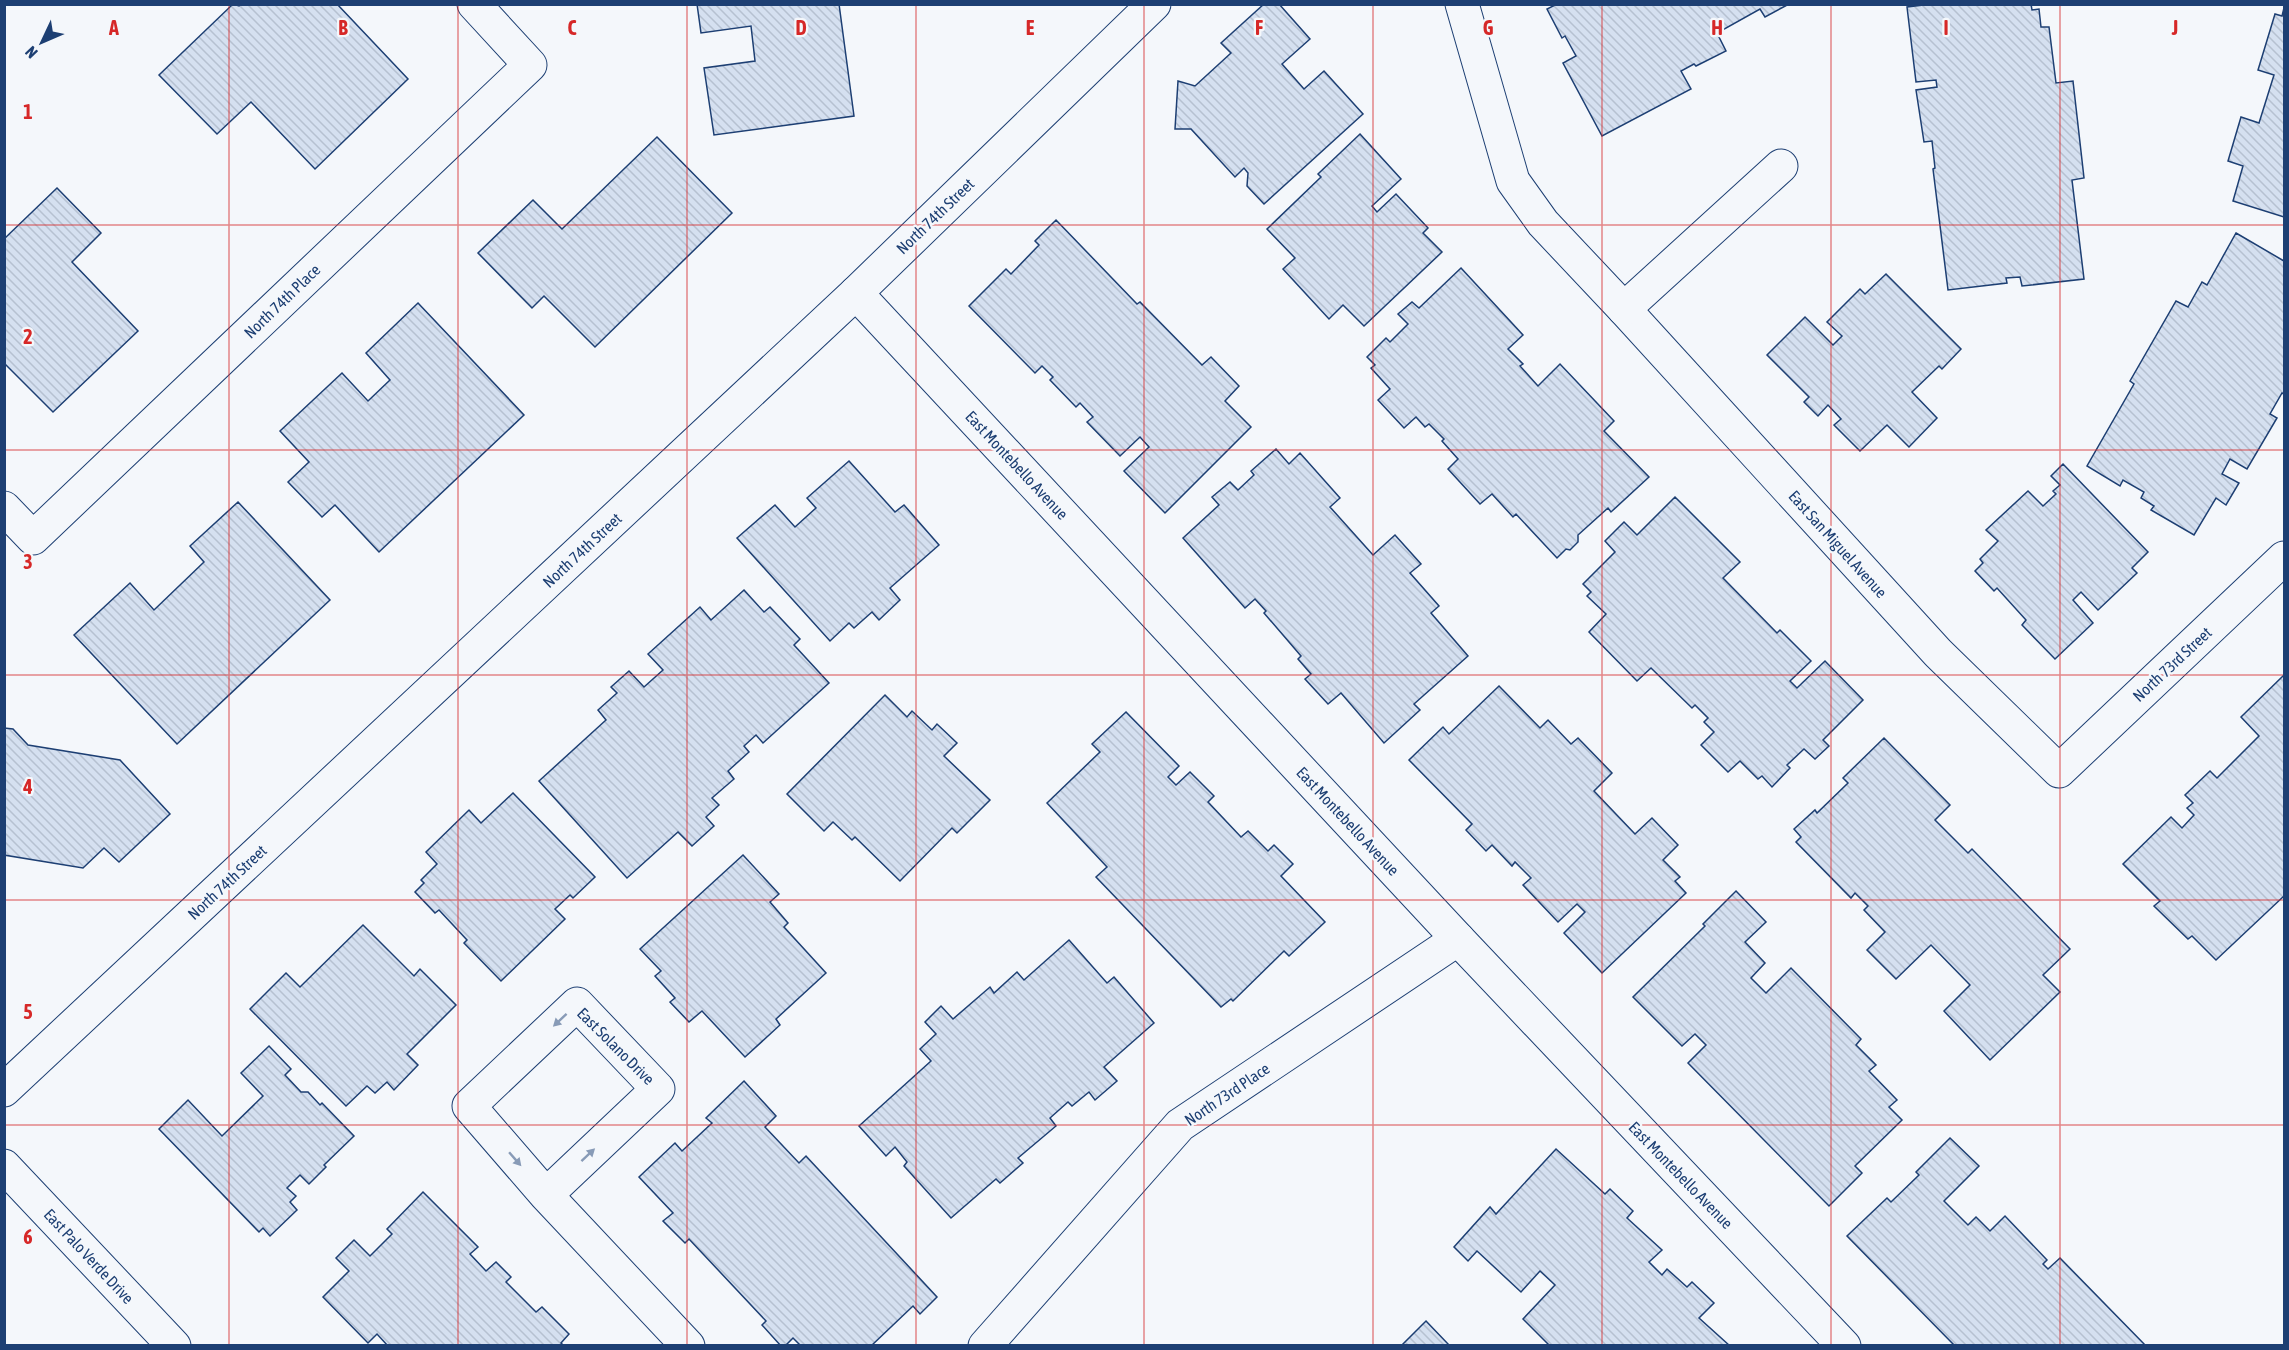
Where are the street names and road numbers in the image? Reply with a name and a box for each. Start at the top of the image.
street label: North 74th Street [892,174,978,257]
street label: North 74th Place [240,260,324,342]
street label: East Montebello Avenue [962,407,1072,523]
street label: East San Miguel Avenue [1784,487,1891,602]
street label: North 74th Street [539,509,625,591]
street label: North 73rd Street [2129,623,2215,705]
street label: East Montebello Avenue [1293,763,1403,879]
street label: North 74th Street [184,841,270,923]
street label: East Solano Drive [574,1004,658,1088]
street label: North 73rd Place [1181,1059,1273,1129]
street label: East Montebello Avenue [1625,1118,1737,1232]
street label: East Palo Verde Drive [41,1205,137,1307]

